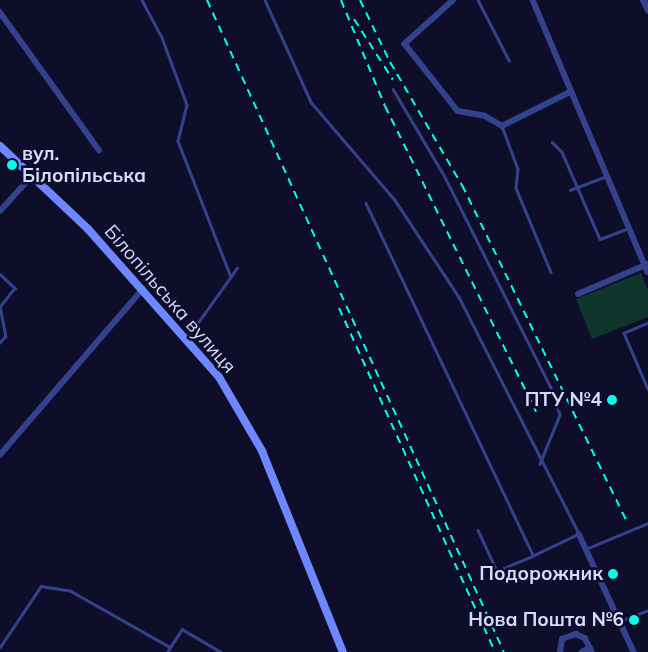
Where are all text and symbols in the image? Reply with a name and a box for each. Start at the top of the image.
place label: вул. Білопільська [22,143,146,187]
marker: вул. Білопільська [6,159,18,171]
street label: Білопільська вулиця [99,220,241,378]
place label: ПТУ №4 [525,389,602,411]
marker: ПТУ №4 [606,394,618,406]
place label: Подорожник [479,563,603,585]
marker: Подорожник [607,568,619,580]
place label: Нова Пошта №6 [468,609,624,631]
marker: Нова Пошта №6 [628,614,640,626]

